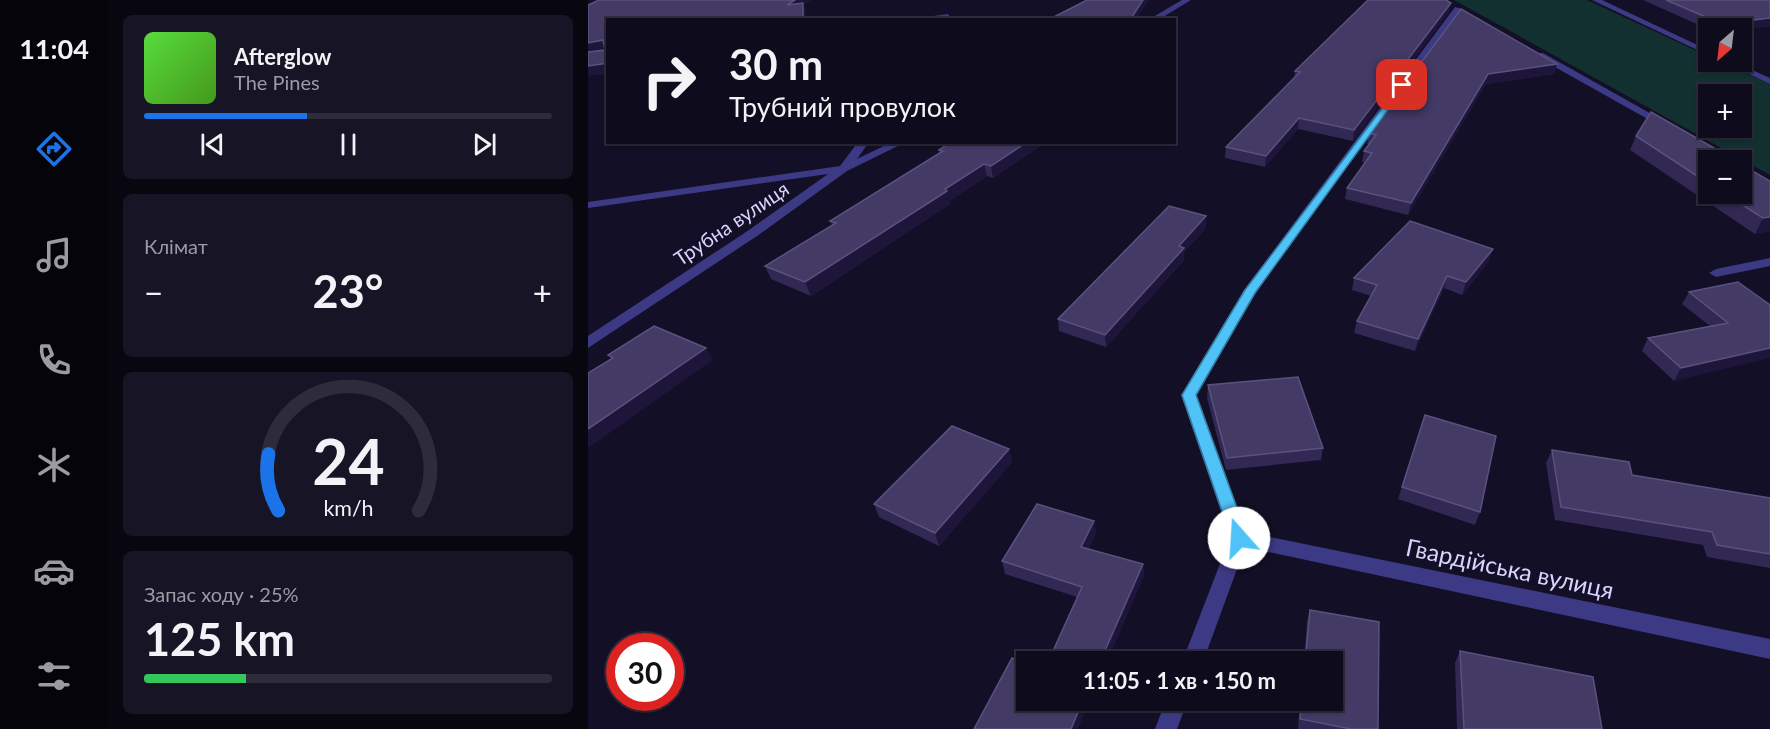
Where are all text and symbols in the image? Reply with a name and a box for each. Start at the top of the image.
north arrow [1698,18,1752,72]
map controls [1698,18,1752,204]
text: 11:04 [19,32,89,65]
text: 30 m [729,39,823,89]
icon: right [630,42,708,120]
text: Afterglow [234,43,331,70]
pin [1376,59,1427,110]
icon: arrive [1385,68,1418,101]
text: The Pines [234,70,320,94]
button: + [1698,84,1752,138]
text: Трубний провулок [729,90,956,123]
icon: directions [33,128,75,170]
icon: previous [196,128,229,161]
icon: pause [332,128,365,161]
icon: next [468,128,501,161]
button: − [1698,150,1752,204]
street label: Трубна вулиця [669,176,793,270]
icon: music [33,234,75,276]
text: Клімат [144,234,208,258]
text: 23° [313,264,383,318]
text: − [144,272,163,312]
text: + [533,272,552,312]
icon: phone [33,339,75,381]
text: 24 [312,423,384,498]
icon: climate [33,444,75,486]
text: km/h [323,495,373,521]
position arrow [1207,506,1271,570]
street label: Гвардійська вулиця [1403,532,1617,604]
icon: car [33,550,75,592]
text: Запас ходу · 25% [144,582,299,606]
text: 125 km [144,612,295,666]
speed limit sign: 30 [606,633,684,711]
icon: filters [33,655,75,697]
text: 11:05 · 1 хв · 150 m [1083,667,1276,694]

